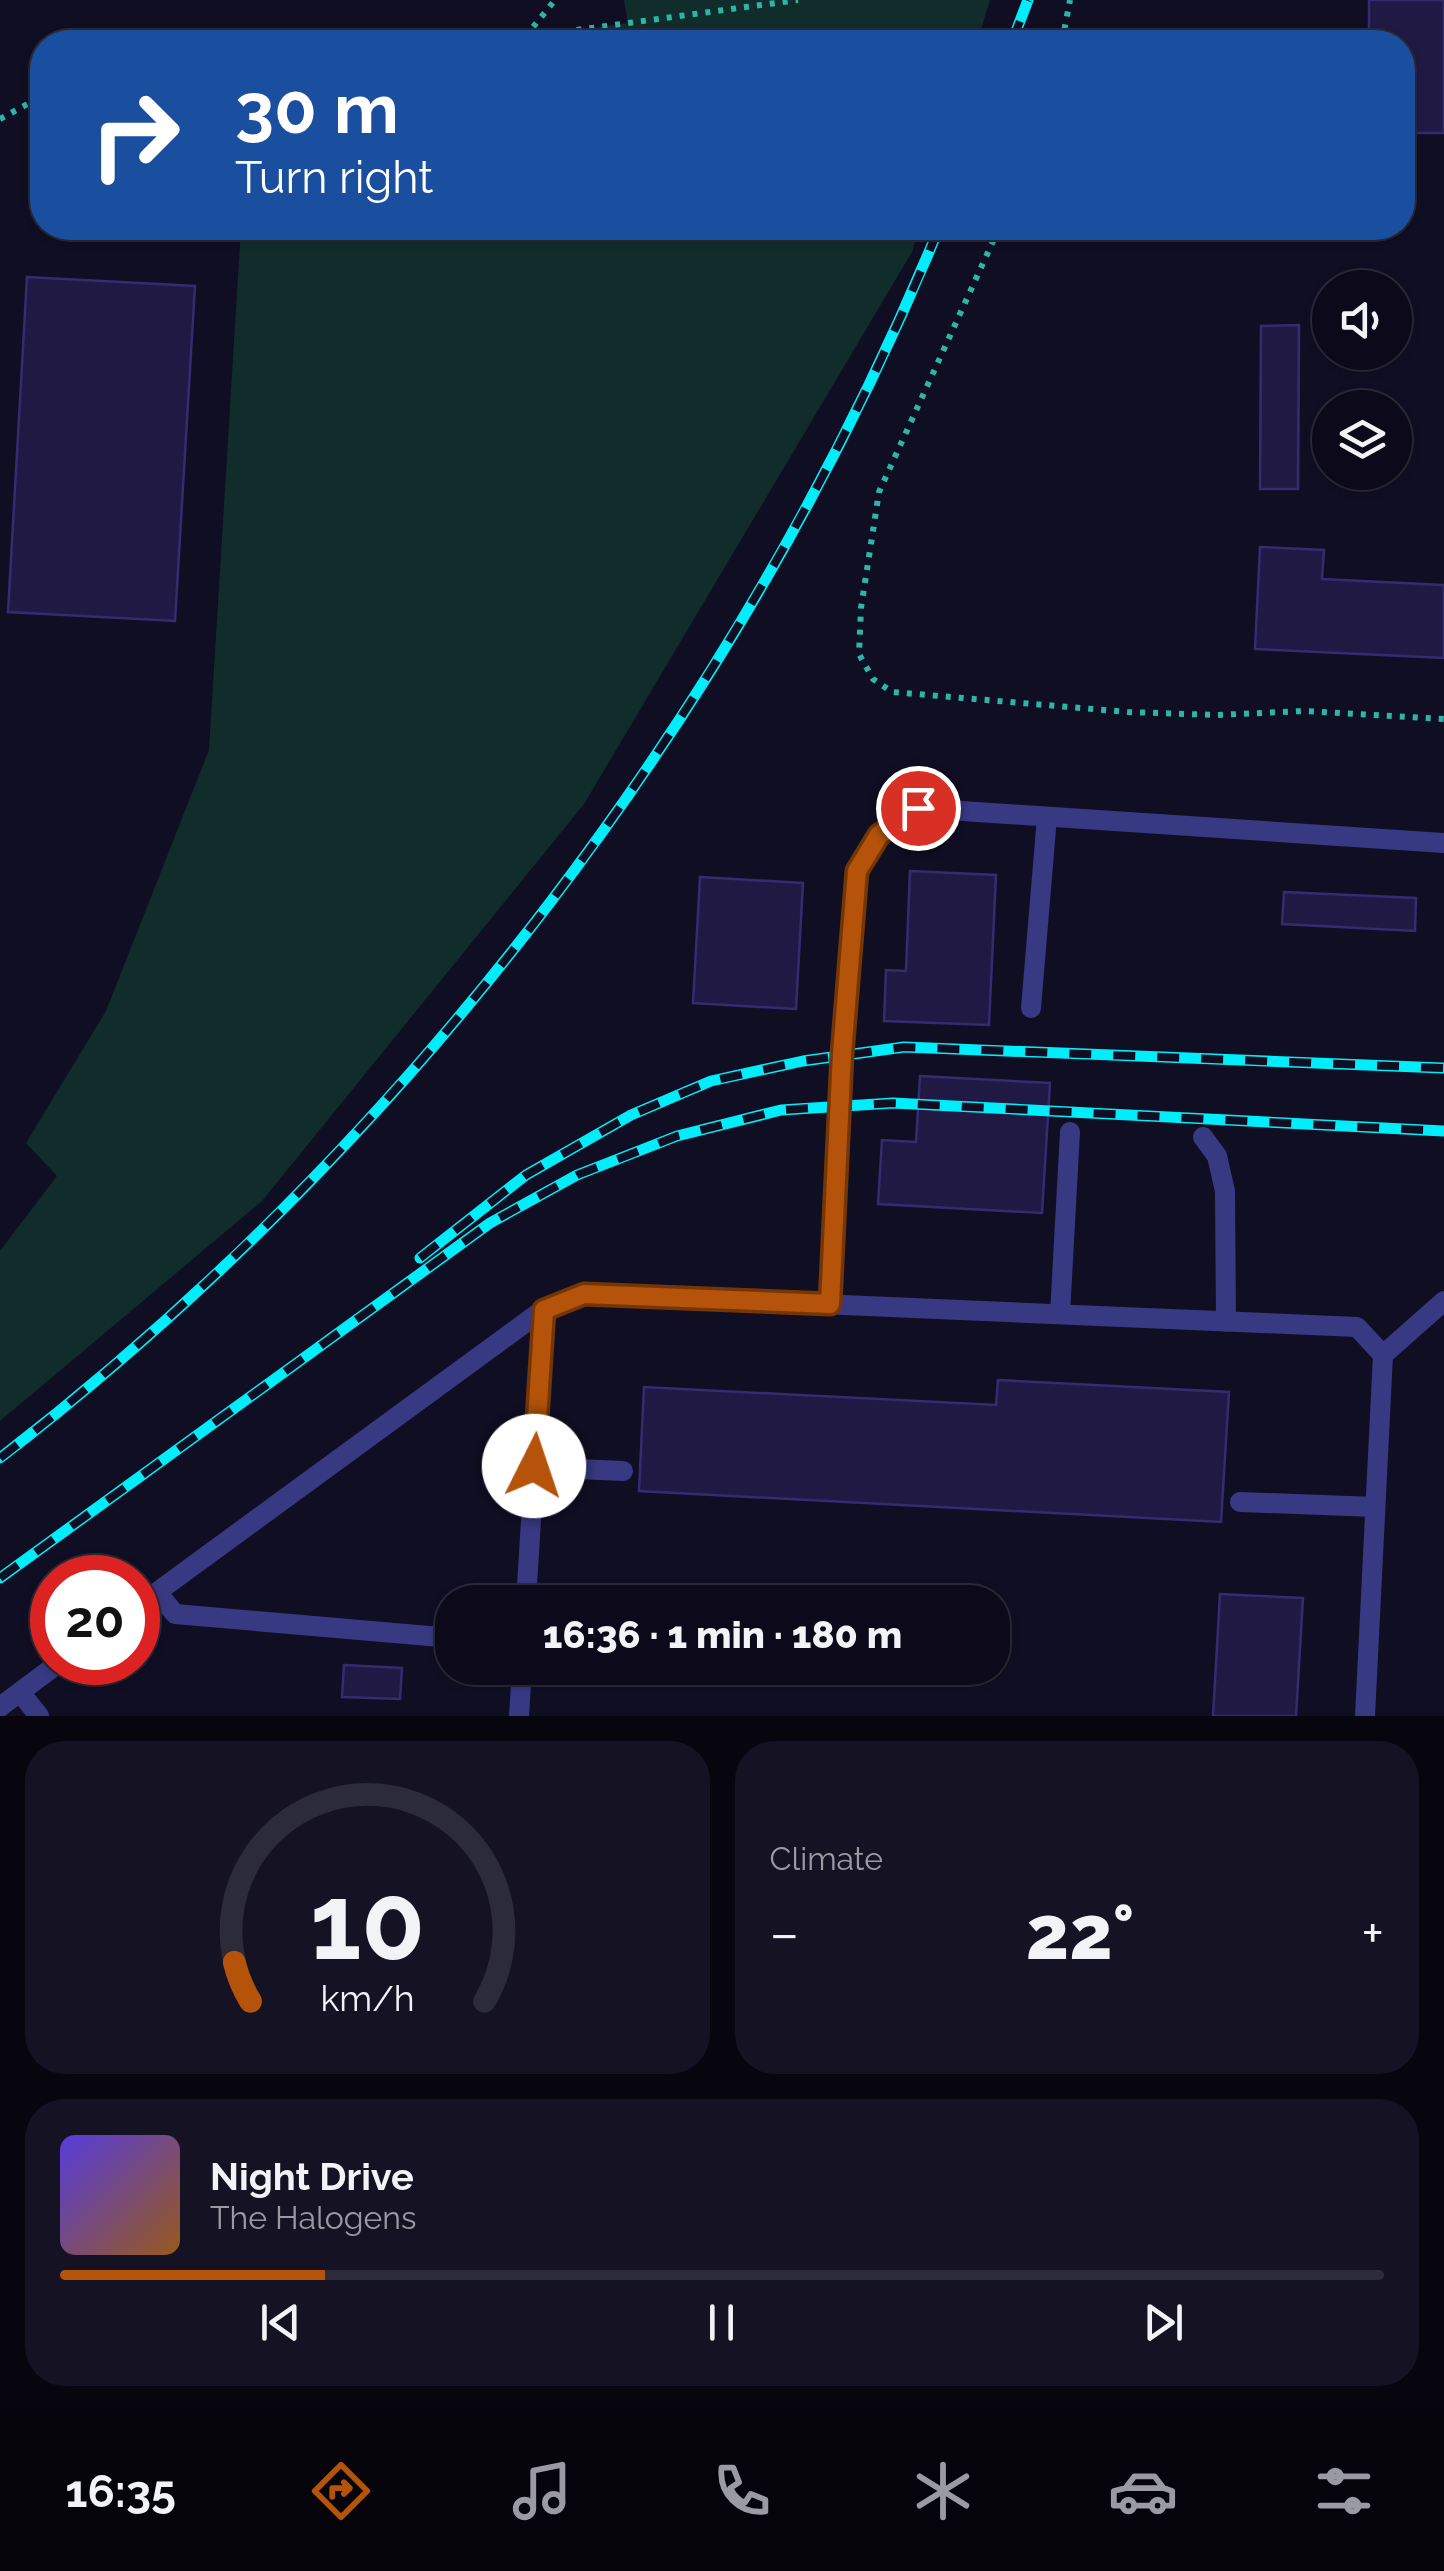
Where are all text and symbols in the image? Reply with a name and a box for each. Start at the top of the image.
text: 30 m [235,67,399,149]
icon: right [70,70,200,200]
text: Turn right [235,151,433,204]
map controls [1312,270,1412,490]
button: sound [1312,270,1412,370]
button: layers [1312,390,1412,490]
pin [876,766,961,851]
icon: arrive [891,781,946,836]
position arrow [482,1414,586,1518]
speed limit sign: 20 [30,1555,160,1685]
text: 16:36 · 1 min · 180 m [543,1612,902,1657]
text: Climate [770,1840,883,1877]
text: 10 [310,1861,425,1983]
text: 22° [1026,1888,1135,1977]
text: − [770,1901,799,1966]
text: + [1361,1901,1384,1966]
text: km/h [320,1977,414,2019]
text: Night Drive [210,2154,414,2199]
text: The Halogens [210,2199,416,2236]
icon: previous [253,2295,308,2350]
icon: pause [694,2295,749,2350]
icon: next [1136,2295,1191,2350]
icon: directions [306,2456,376,2526]
icon: music [507,2456,577,2526]
icon: phone [707,2456,777,2526]
icon: climate [908,2456,978,2526]
icon: car [1108,2456,1178,2526]
icon: filters [1309,2456,1379,2526]
text: 16:35 [65,2465,176,2518]

